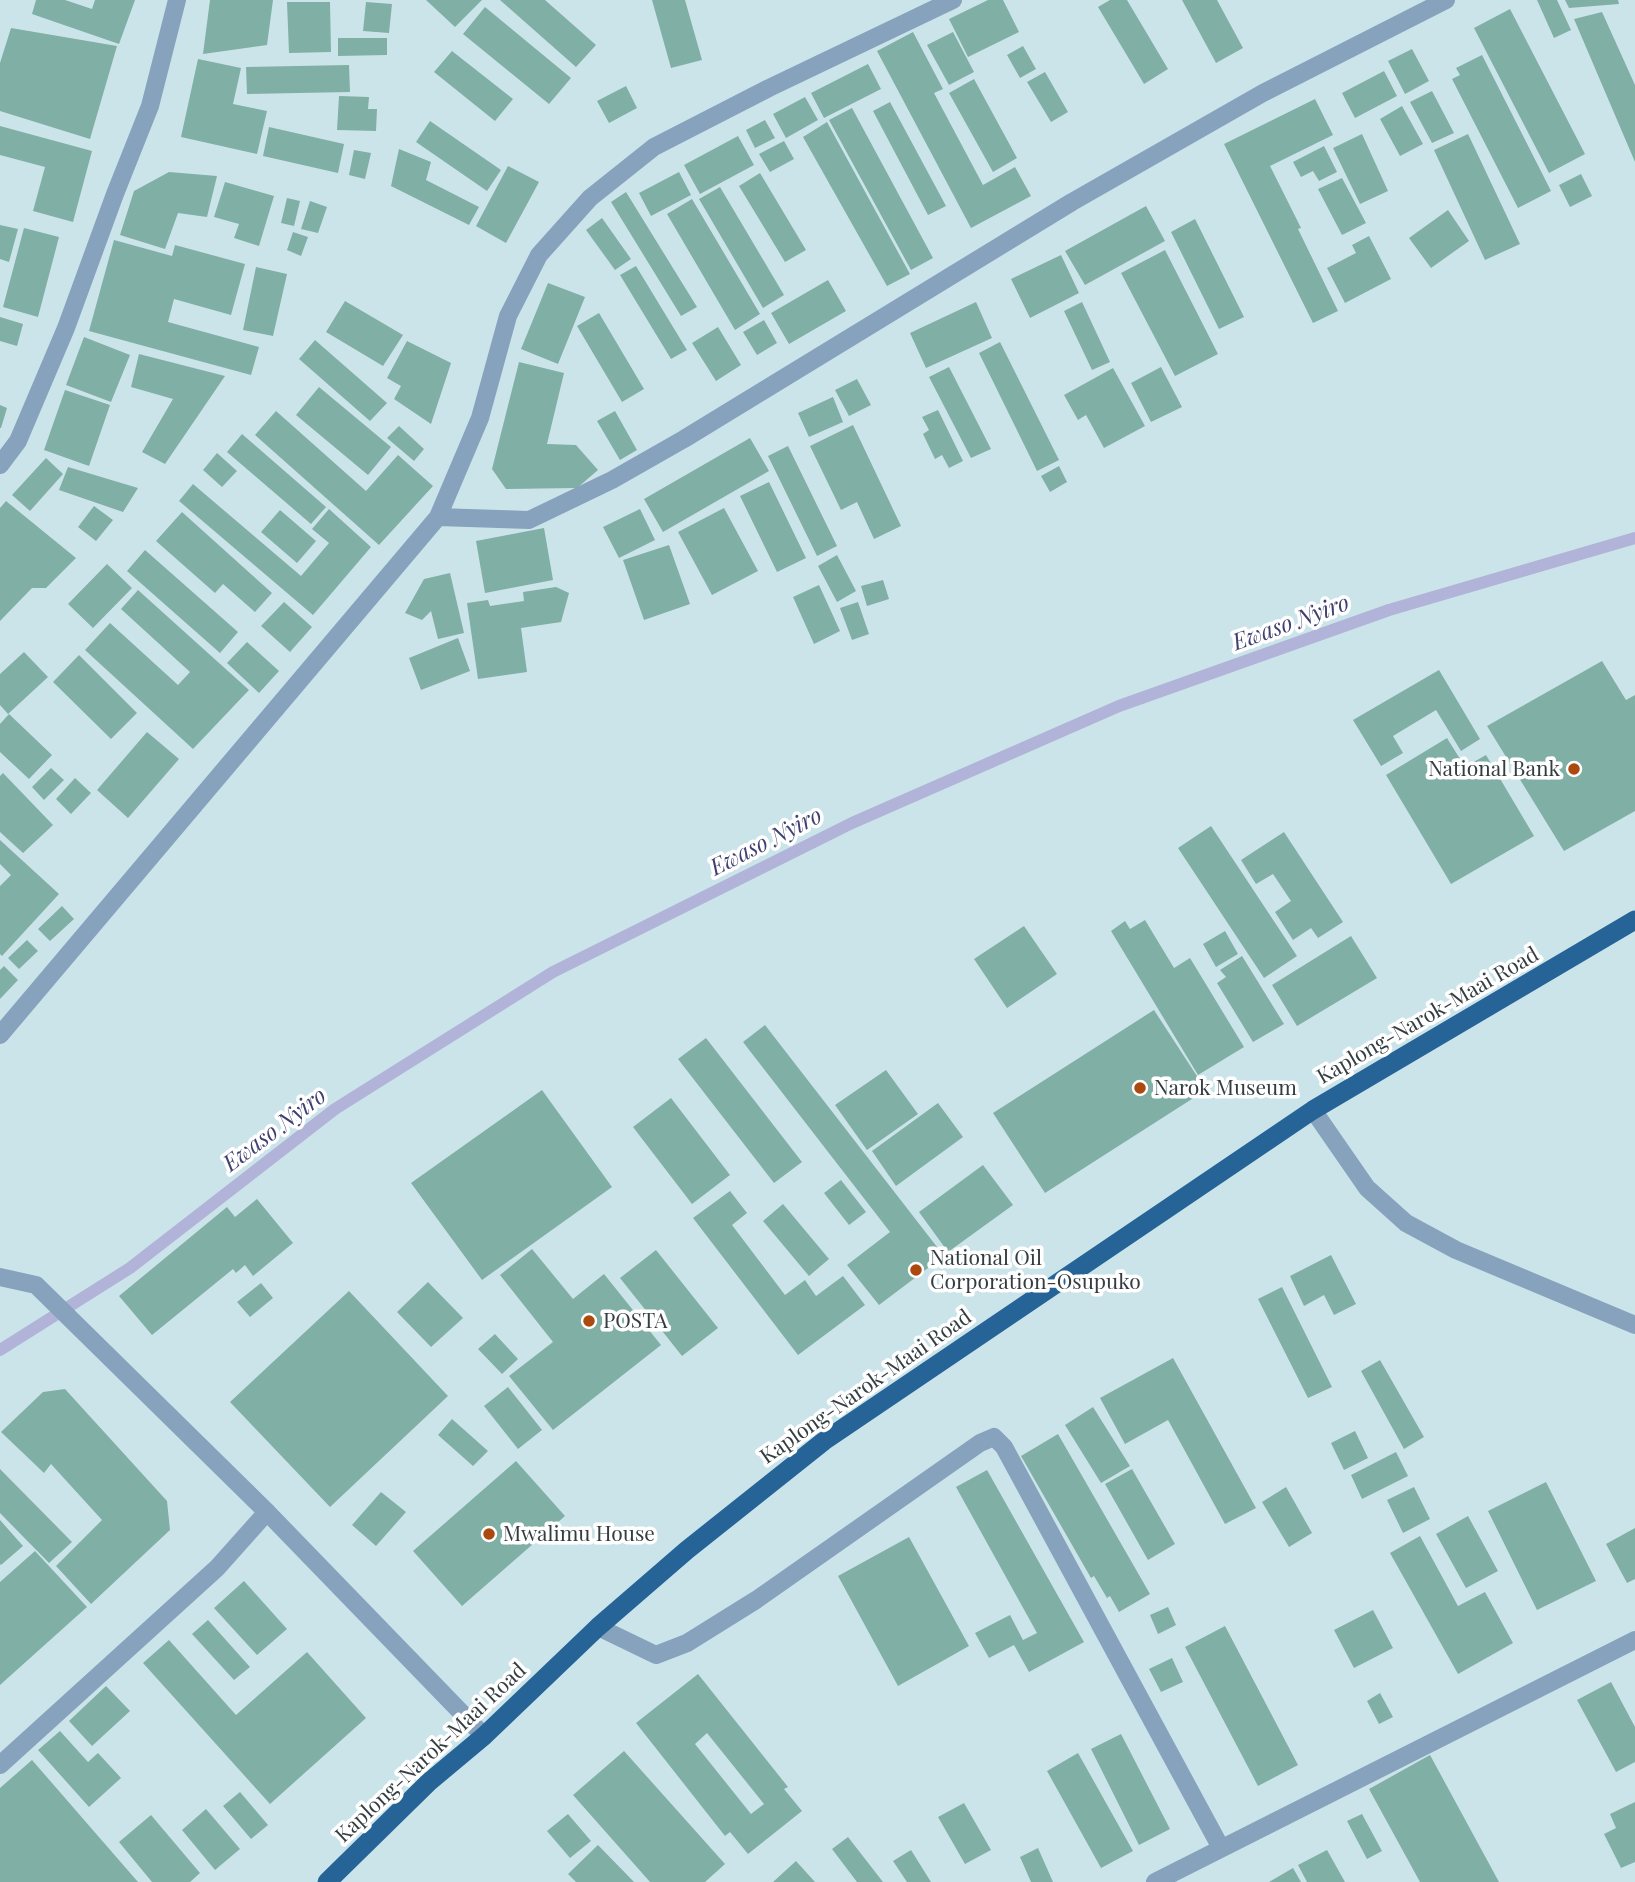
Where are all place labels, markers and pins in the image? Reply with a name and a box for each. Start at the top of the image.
place label: National Bank [1428,756,1560,782]
marker: National Bank [1566,761,1582,777]
place label: Narok Museum [1154,1075,1297,1101]
marker: Narok Museum [1132,1080,1148,1096]
place label: National Oil Corporation-Osupuko [930,1245,1141,1295]
marker: National Oil Corporation-Osupuko [908,1262,924,1278]
place label: POSTA [603,1308,667,1334]
marker: POSTA [581,1313,597,1329]
place label: Mwalimu House [503,1521,655,1547]
marker: Mwalimu House [481,1526,497,1542]

